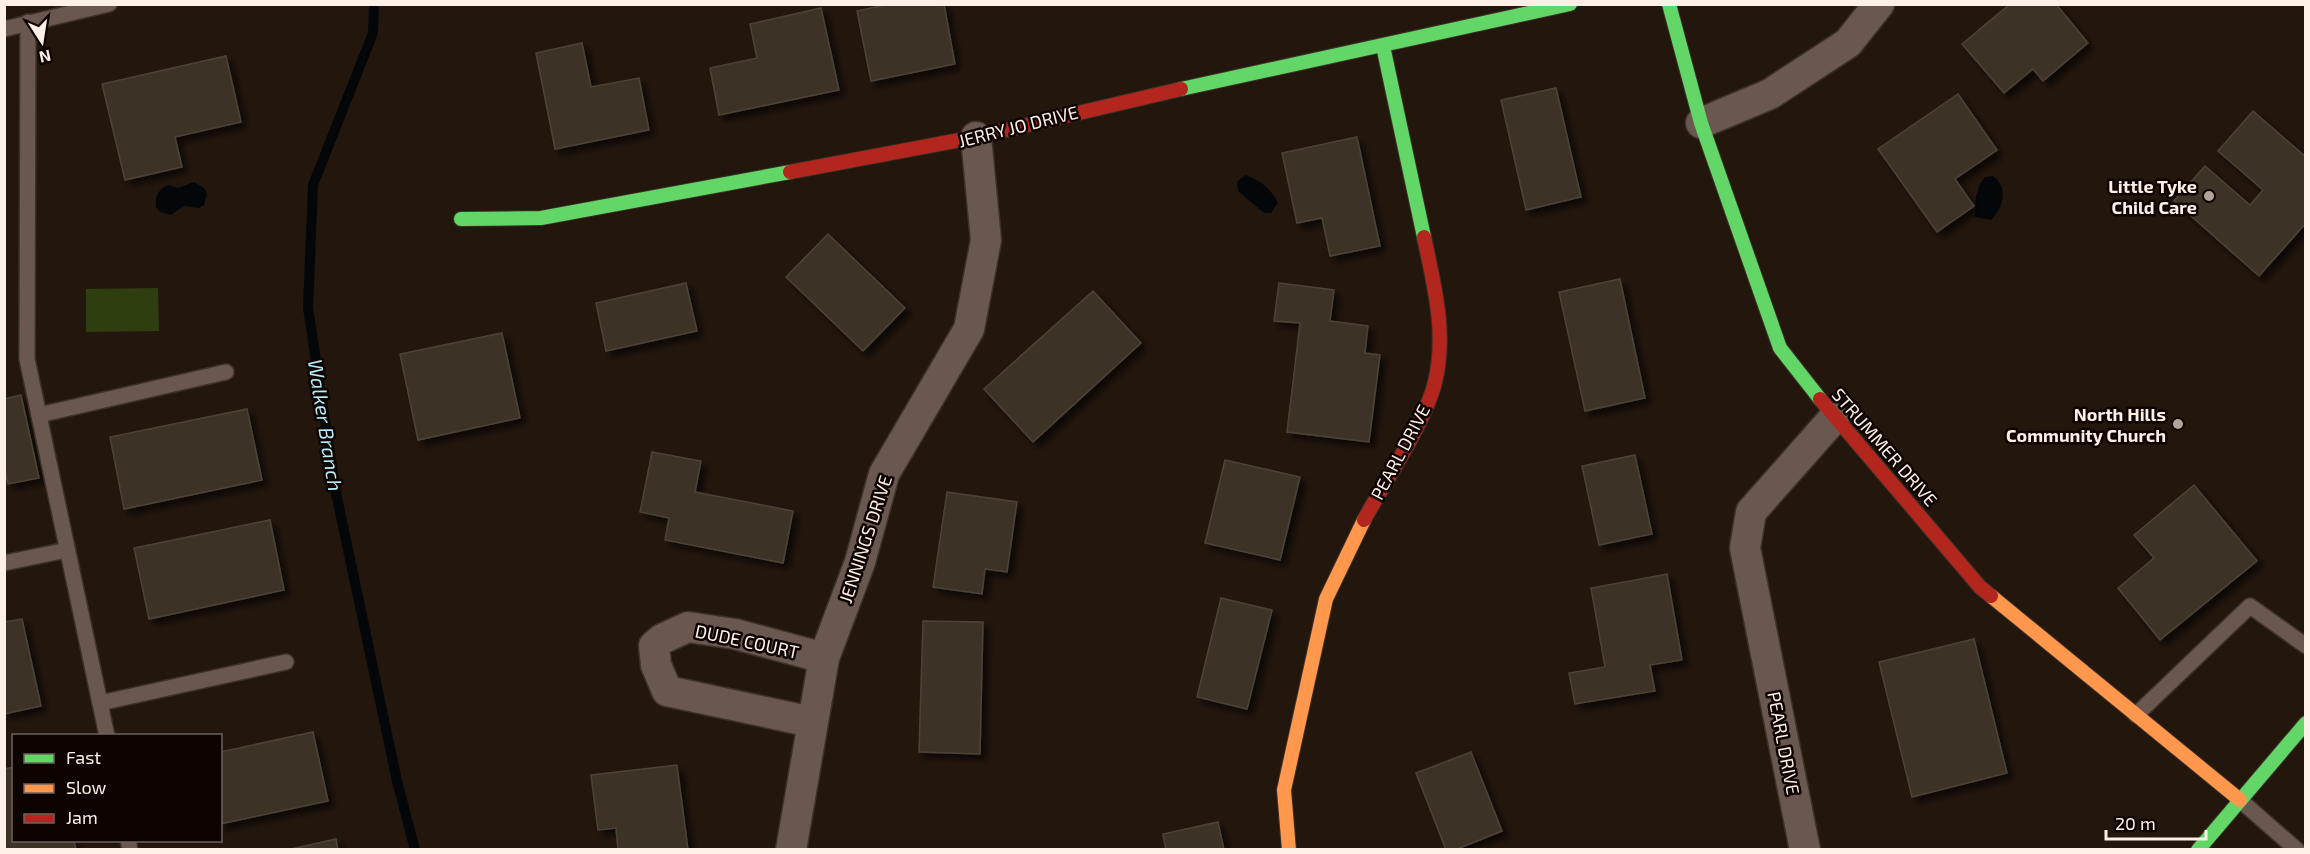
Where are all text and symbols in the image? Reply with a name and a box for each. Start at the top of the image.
north arrow [12,12,72,72]
text: N [38,47,53,68]
street label: JERRY JO DRIVE [956,100,1080,152]
place label: Little Tyke Child Care [2108,175,2197,218]
marker: Little Tyke Child Care [2202,189,2216,203]
water label: Walker Branch [304,357,348,493]
street label: STRUMMER DRIVE [1828,383,1942,511]
street label: PEARL DRIVE [1366,401,1434,503]
place label: North Hills Community Church [2006,403,2166,446]
marker: North Hills Community Church [2171,417,2185,431]
street label: JENNINGS DRIVE [834,472,896,606]
street label: DUDE COURT [693,619,801,663]
street label: PEARL DRIVE [1763,690,1805,796]
legend [12,734,222,842]
text: Fast [66,746,101,768]
text: Slow [66,776,107,798]
scale bar [2106,803,2206,841]
text: Jam [66,806,98,828]
text: 20 m [2115,812,2156,834]

